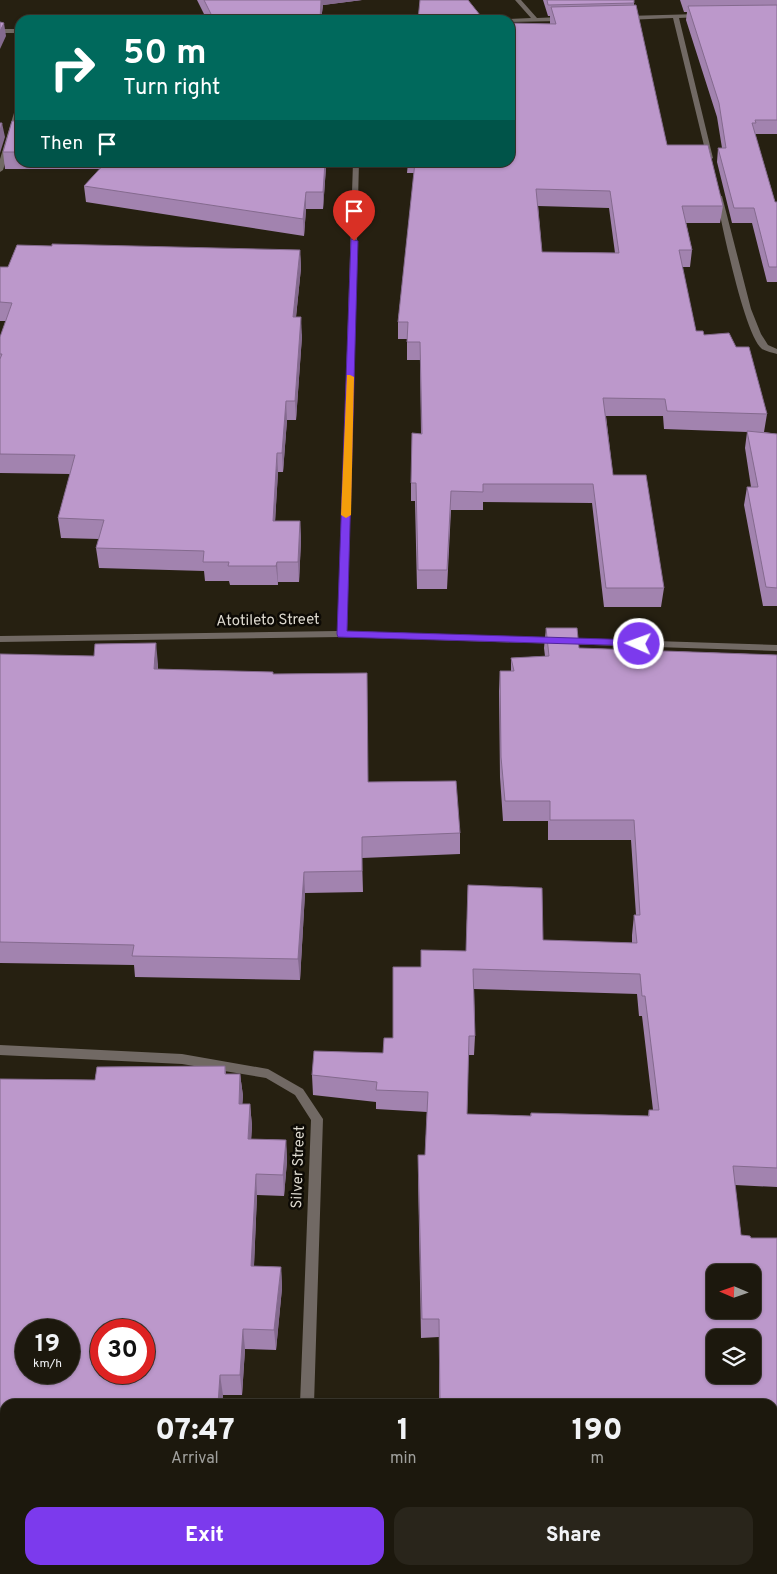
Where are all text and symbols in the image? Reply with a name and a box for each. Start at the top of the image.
text: 50 m [123,32,207,76]
icon: right [40,35,105,100]
text: Turn right [123,75,220,102]
icon: arrive [93,130,121,158]
text: Then [40,132,83,156]
pin [333,190,375,241]
icon: arrive [340,197,368,225]
street label: Atotileto Street [216,611,320,631]
position arrow [612,617,664,669]
street label: Silver Street [288,1125,310,1209]
north arrow [706,1264,761,1319]
map controls [706,1264,761,1384]
speed limit sign: 30 [90,1319,155,1384]
text: 19 [35,1329,60,1361]
button: layers [706,1329,761,1384]
text: km/h [33,1356,62,1372]
text: 07:47 [155,1413,235,1450]
text: 1 [397,1413,409,1450]
text: 190 [572,1413,623,1450]
text: Arrival [171,1449,219,1469]
text: min [390,1449,417,1469]
text: m [590,1449,604,1469]
button: Exit [25,1507,384,1565]
button: Share [394,1507,753,1565]

